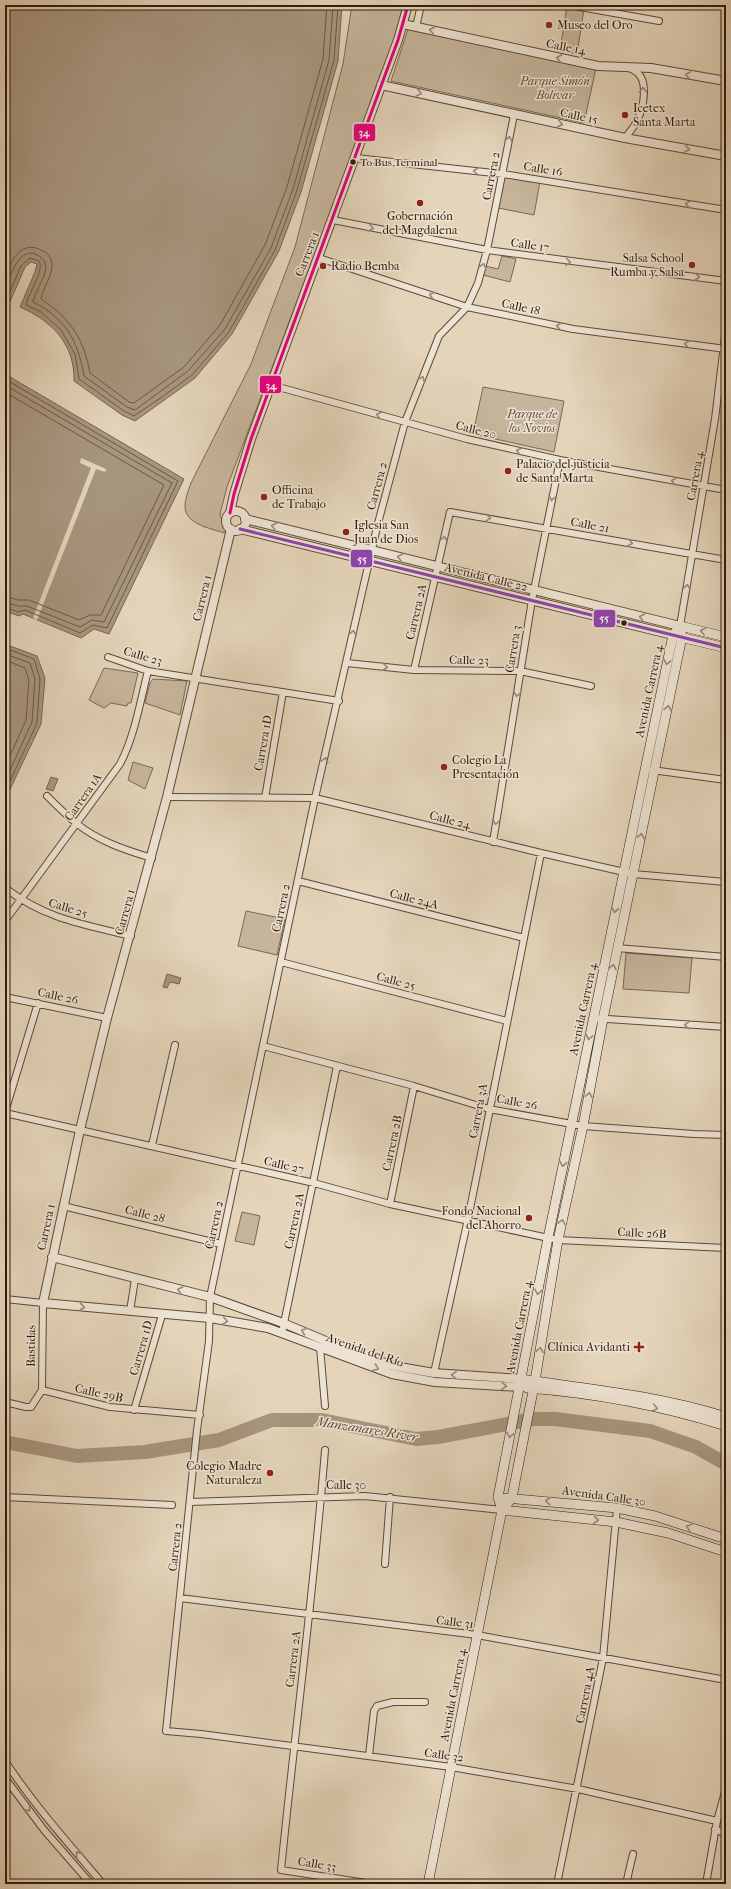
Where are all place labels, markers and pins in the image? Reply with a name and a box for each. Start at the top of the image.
place label: Museo del Oro [557,18,633,32]
marker: Museo del Oro [544,20,554,30]
place label: Icetex Santa Marta [633,101,696,129]
marker: Icetex Santa Marta [620,110,630,120]
place label: To Bus Terminal [360,156,438,169]
marker: To Bus Terminal [348,157,358,167]
marker: Gobernación del Magdalena [415,198,425,208]
place label: Gobernación del Magdalena [383,209,458,237]
place label: Salsa School Rumba y Salsa [610,251,685,279]
place label: Radio Bemba [331,259,400,273]
marker: Salsa School Rumba y Salsa [687,260,697,270]
marker: Radio Bemba [318,261,328,271]
place label: Palacio del justicia de Santa Marta [516,457,610,485]
marker: Palacio del justicia de Santa Marta [503,466,513,476]
place label: Officina de Trabajo [272,483,326,511]
marker: Officina de Trabajo [259,492,269,502]
place label: Iglesia San Juan de Dios [353,518,419,546]
marker: Iglesia San Juan de Dios [341,527,351,537]
unlabelled marker [619,618,629,628]
place label: Colegio La Presentación [452,753,519,781]
marker: Colegio La Presentación [439,762,449,772]
place label: Fondo Nacional del Ahorro [442,1204,522,1232]
marker: Fondo Nacional del Ahorro [524,1213,534,1223]
place label: Clínica Avidanti [547,1340,630,1354]
marker: Clínica Avidanti [633,1341,645,1353]
place label: Colegio Madre Naturaleza [186,1459,262,1487]
marker: Colegio Madre Naturaleza [265,1468,275,1478]

